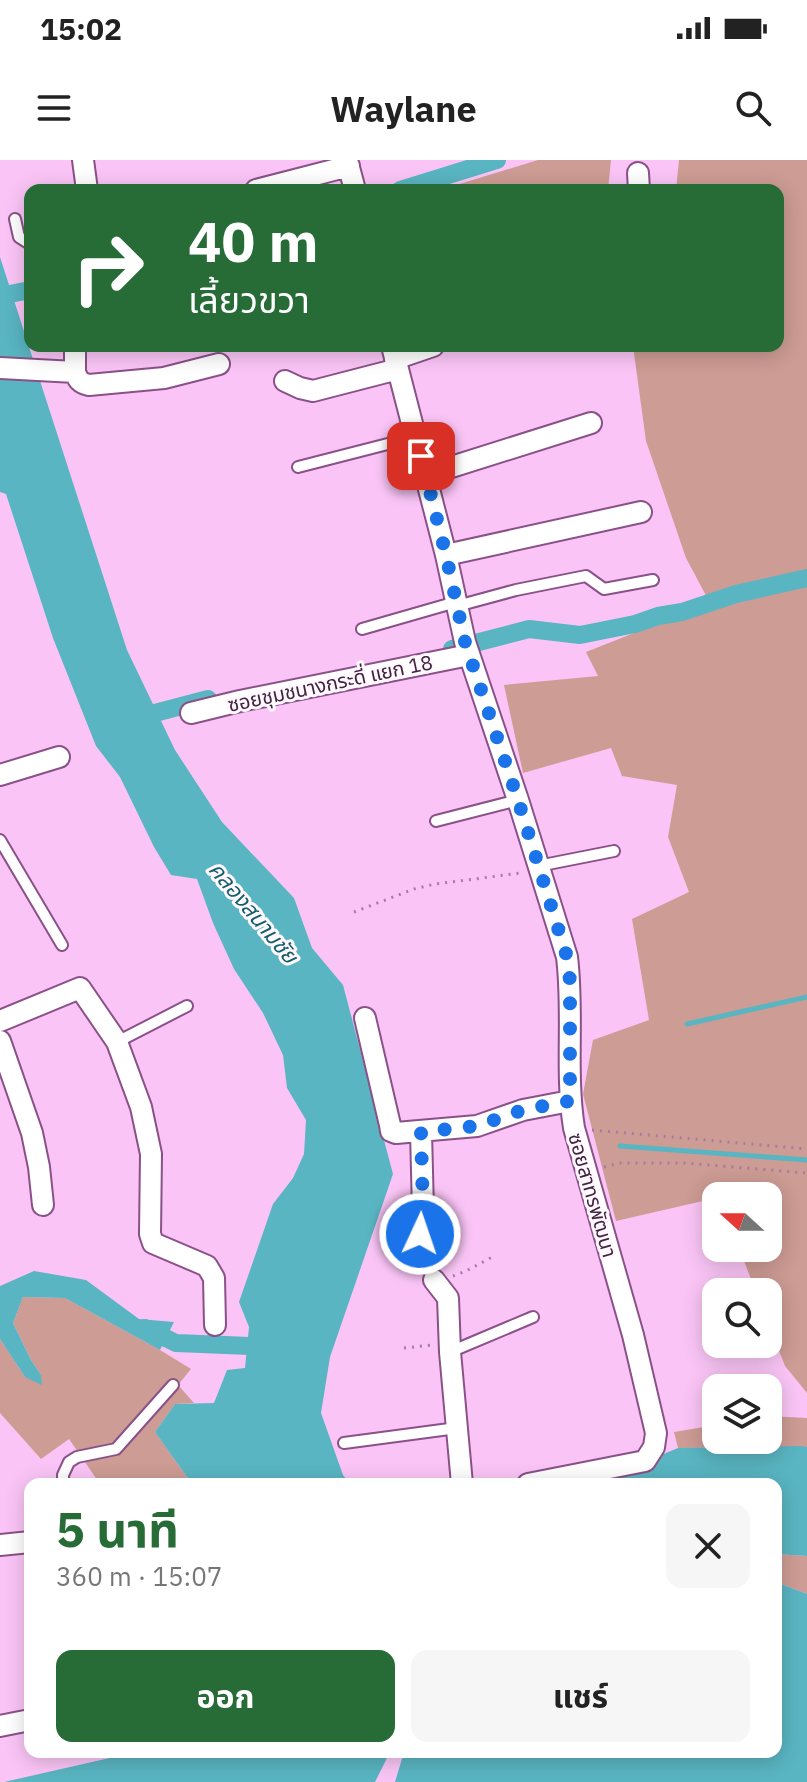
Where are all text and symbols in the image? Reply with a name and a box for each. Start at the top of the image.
text: 15:02 [40,9,122,48]
text: Waylane [330,85,477,132]
icon: menu [32,86,76,130]
icon: search [731,86,775,130]
text: 40 m [188,205,318,277]
icon: right [56,216,160,320]
text: เลี้ยวขวา [188,276,310,323]
pin [387,422,455,490]
icon: arrive [399,434,443,478]
street label: ซอยชุมชนางกระดี่ แยก 18 [225,648,435,718]
water label: คลองสนามชัย [203,855,306,970]
street label: ซอยสาทรพัฒนา [562,1130,624,1260]
north arrow [702,1182,782,1262]
map controls [702,1182,782,1454]
position arrow [378,1192,462,1276]
button: search [702,1278,782,1358]
button: layers [702,1374,782,1454]
text: 5 นาที [56,1498,179,1560]
button: close [666,1504,750,1588]
text: 360 m · 15:07 [56,1559,222,1593]
button: ออก [56,1650,395,1742]
button: แชร์ [411,1650,750,1742]

